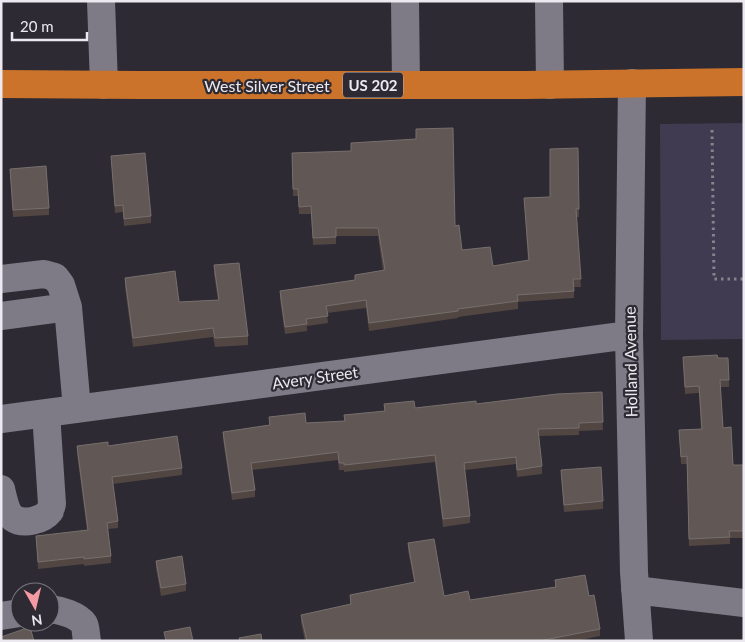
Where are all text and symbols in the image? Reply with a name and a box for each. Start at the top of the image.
scale bar [12,10,88,42]
text: 20 m [20,17,54,35]
road number: US 202 [343,72,403,98]
street label: West Silver Street [204,76,330,95]
street label: Holland Avenue [620,306,640,418]
street label: Avery Street [271,362,359,392]
north arrow [10,582,60,632]
text: N [30,611,43,630]

